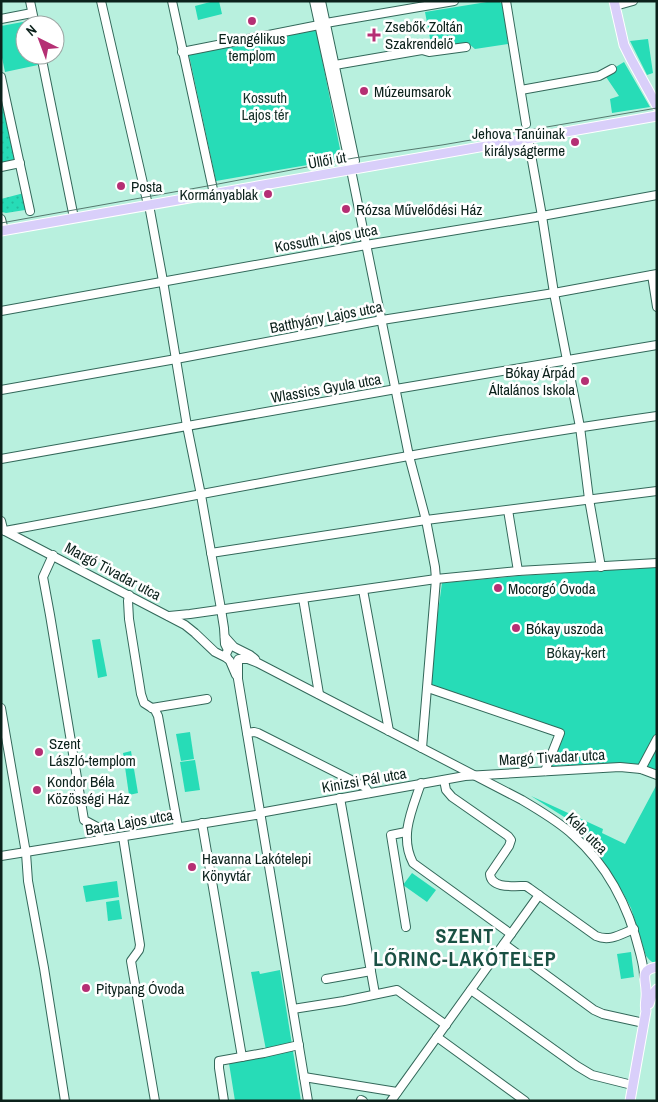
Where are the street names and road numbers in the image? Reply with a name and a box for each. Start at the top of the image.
street label: Üllői út [306,146,348,174]
street label: Kossuth Lajos utca [273,219,379,257]
street label: Batthyány Lajos utca [268,296,384,338]
street label: Wlassics Gyula utca [269,368,383,408]
street label: Margó Tivadar utca [61,537,165,605]
street label: Margó Tivadar utca [498,744,606,770]
street label: Kinizsi Pál utca [320,762,408,798]
street label: Barta Lajos utca [83,804,175,840]
street label: Kele utca [561,807,613,859]

